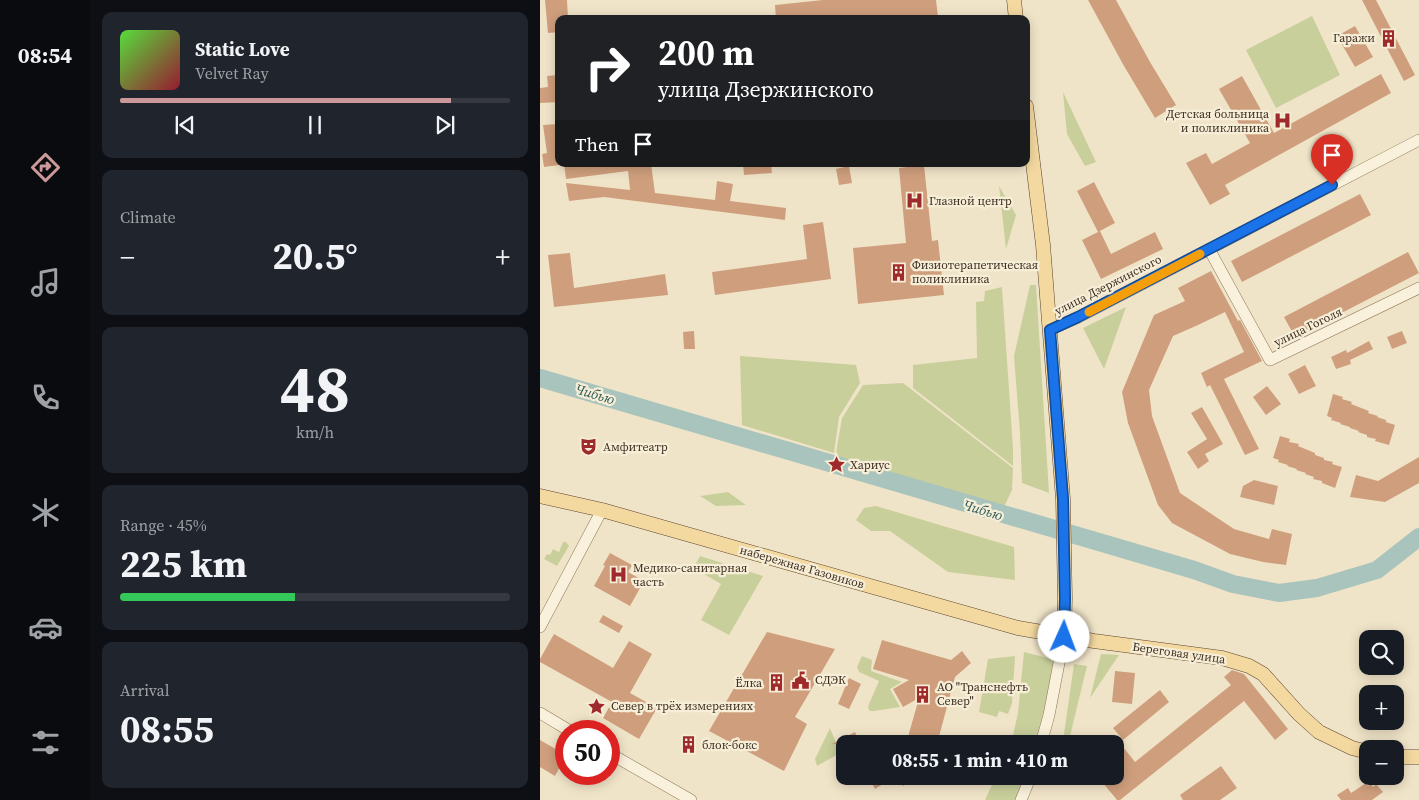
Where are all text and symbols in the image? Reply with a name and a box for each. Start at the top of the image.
building icon: Гаражи [1379,28,1399,48]
text: 200 m [658,29,754,77]
place label: Гаражи [1333,30,1375,46]
icon: right [575,35,640,100]
text: Static Love [195,36,290,62]
text: 08:54 [18,40,72,70]
text: Velvet Ray [195,62,269,84]
text: улица Дзержинского [658,74,874,104]
place label: Детская больница и поликлиника [1166,106,1270,136]
icon: previous [171,111,199,139]
icon: pause [301,111,329,139]
icon: next [431,111,459,139]
hospital icon: Детская больница и поликлиника [1273,111,1293,131]
icon: arrive [629,130,657,158]
text: Then [575,131,619,157]
pin [1311,134,1353,185]
icon: arrive [1318,141,1346,169]
icon: directions [28,150,63,185]
hospital icon: Глазной центр [905,191,925,211]
place label: Глазной центр [929,193,1012,209]
text: Climate [120,206,176,228]
text: 20.5° [272,230,358,282]
text: − [120,238,135,276]
text: + [495,238,510,276]
street label: улица Дзержинского [1052,251,1164,319]
place label: Физиотерапетическая поликлиника [912,257,1038,287]
building icon: Физиотерапетическая поликлиника [888,262,908,282]
icon: music [28,265,63,300]
street label: улица Гоголя [1271,304,1345,350]
text: 48 [280,344,350,433]
water label: Чибью [573,379,617,409]
icon: phone [28,380,63,415]
text: km/h [296,421,334,443]
theatre icon: Амфитеатр [579,437,599,457]
place label: Амфитеатр [603,439,668,455]
place icon: Хариус [826,455,846,475]
place label: Хариус [850,457,890,473]
icon: climate [28,495,63,530]
water label: Чибью [961,495,1005,525]
text: Range · 45% [120,514,207,536]
text: 225 km [120,538,247,590]
street label: набережная Газовиков [738,542,866,592]
place label: Медико-санитарная часть [633,560,747,590]
hospital icon: Медико-санитарная часть [609,565,629,585]
icon: car [28,610,63,645]
position arrow [1037,610,1089,662]
map controls [1359,630,1404,785]
button: search [1359,630,1404,675]
street label: Береговая улица [1131,639,1227,668]
public building icon: СДЭК [791,670,811,690]
place label: СДЭК [815,672,846,688]
building icon: Ёлка [766,673,786,693]
place label: Ёлка [735,675,763,691]
text: Arrival [120,679,169,701]
place label: АО "Транснефть Север" [937,679,1028,709]
building icon: АО "Транснефть Север" [913,684,933,704]
button: + [1359,685,1404,730]
place icon: Север в трёх измерениях [587,696,607,716]
place label: Север в трёх измерениях [611,698,754,714]
text: 08:55 [120,703,214,755]
speed limit sign: 50 [555,720,620,785]
icon: filters [28,725,63,760]
building icon: блок-бокс [678,735,698,755]
place label: блок-бокс [702,737,757,753]
button: − [1359,740,1404,785]
text: 08:55 · 1 min · 410 m [892,747,1068,773]

